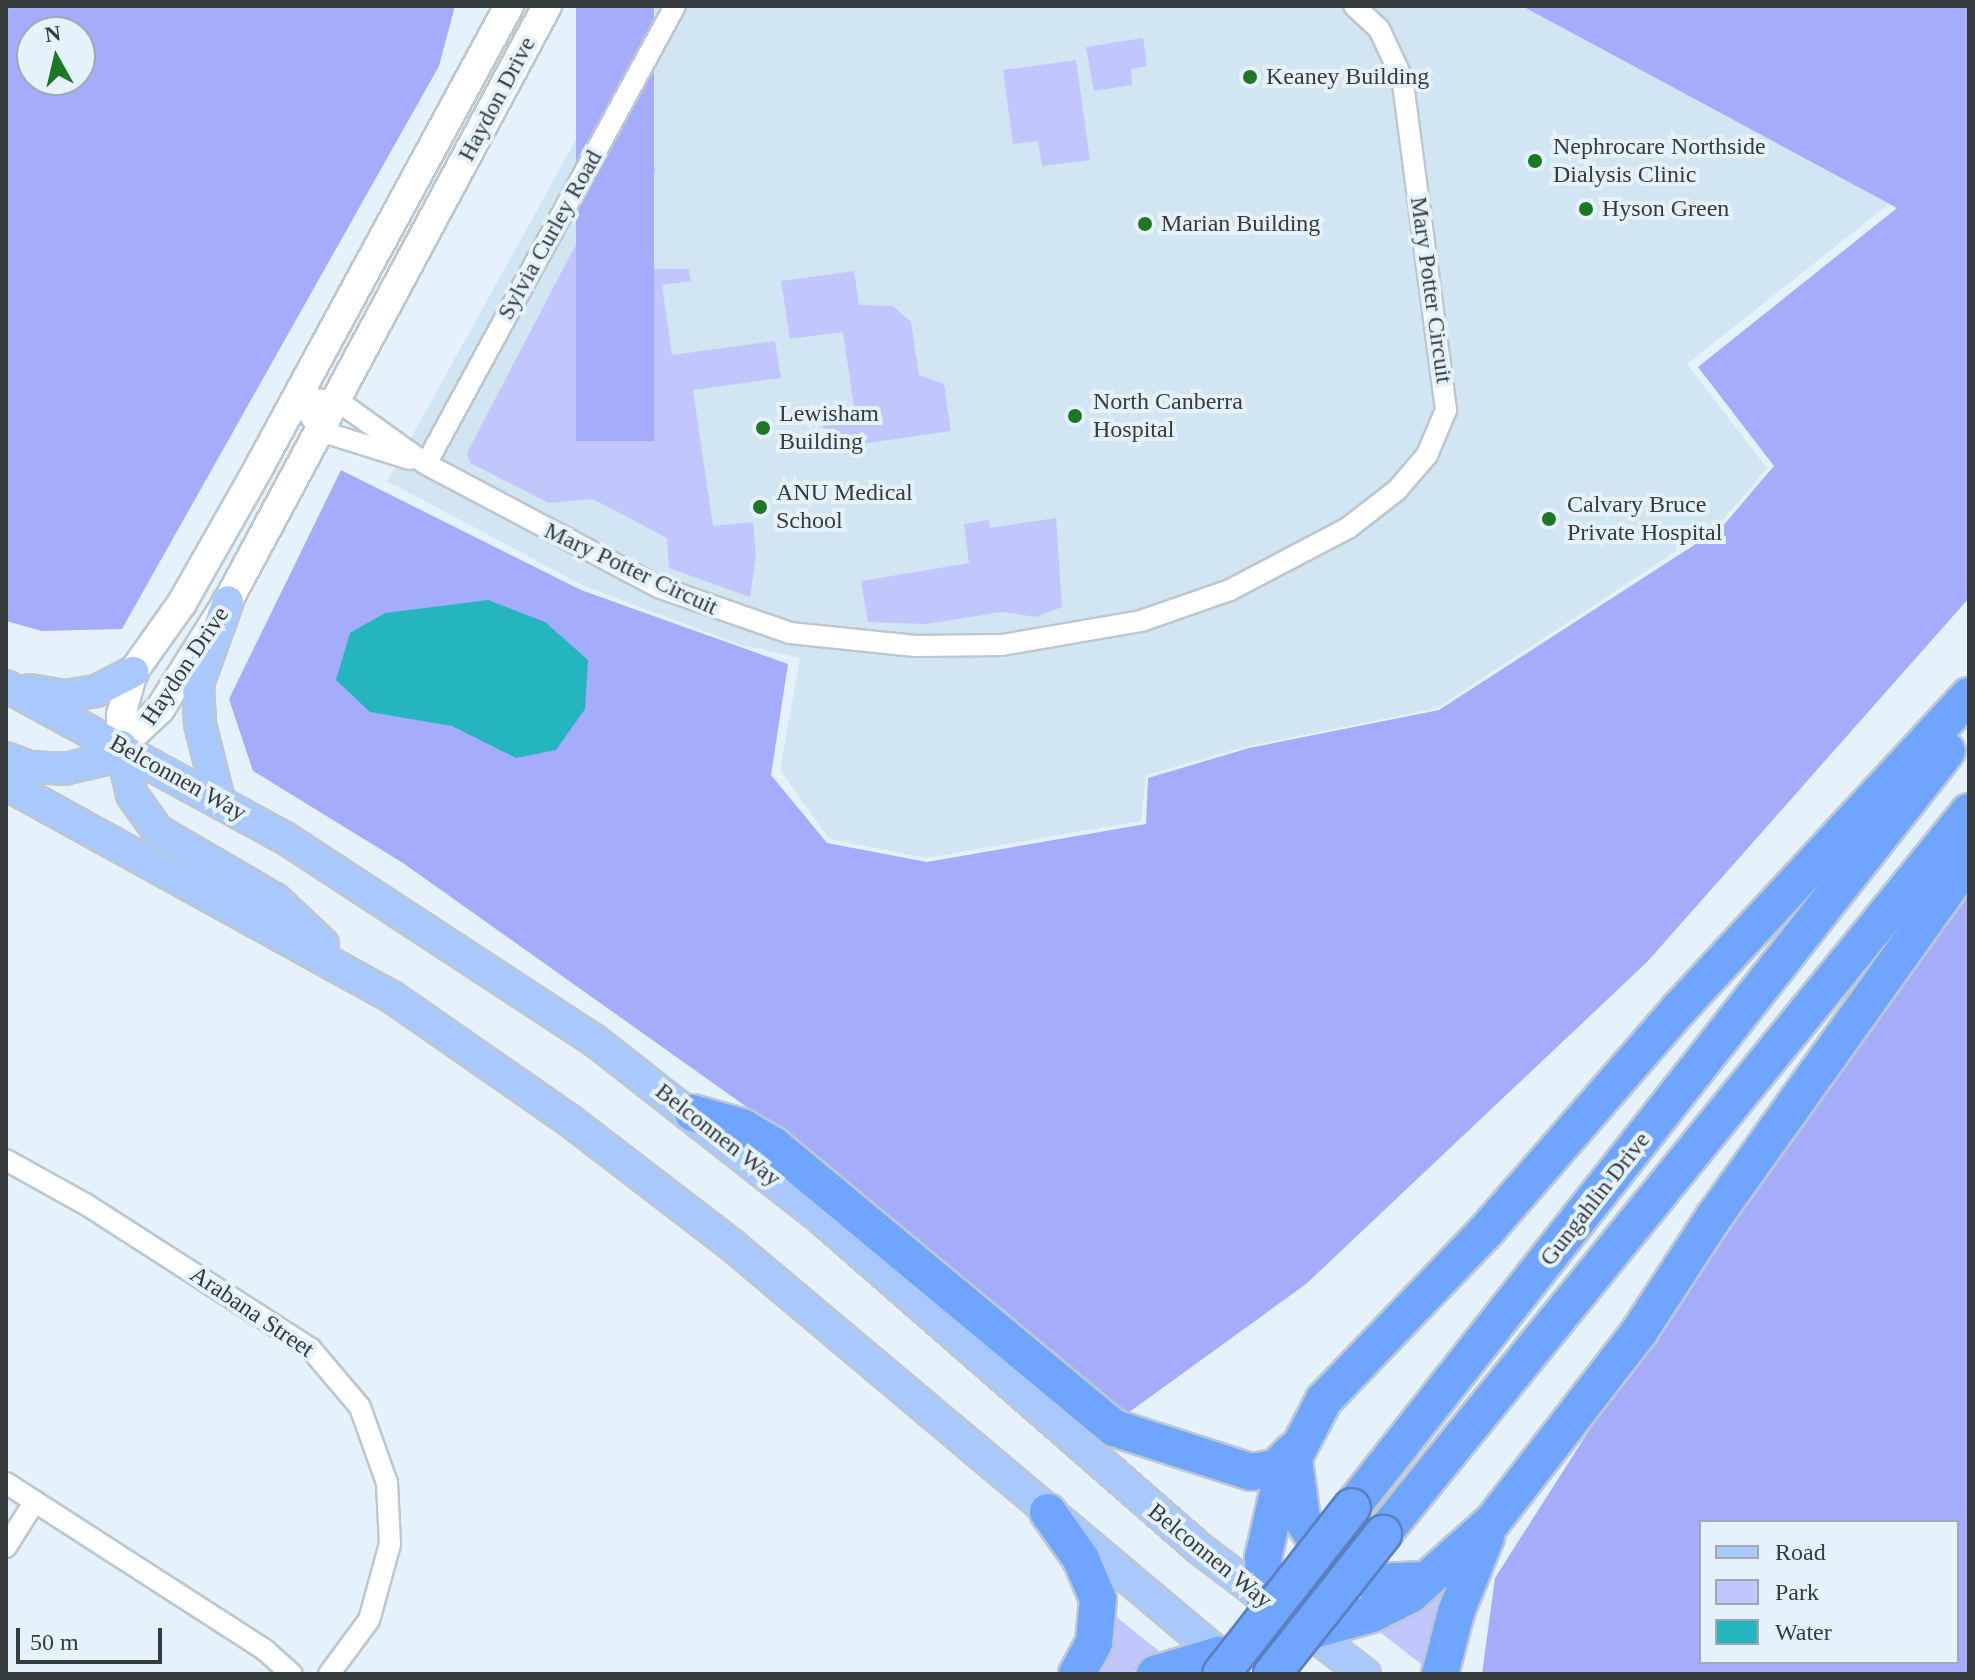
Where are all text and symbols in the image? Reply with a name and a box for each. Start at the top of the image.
north arrow [16,16,96,96]
text: N [43,20,62,47]
street label: Haydon Drive [452,32,542,166]
place label: Keaney Building [1266,63,1429,91]
marker: Keaney Building [1241,68,1259,86]
place label: Nephrocare Northside Dialysis Clinic [1553,133,1766,189]
street label: Sylvia Curley Road [492,145,608,325]
marker: Nephrocare Northside Dialysis Clinic [1524,150,1546,172]
street label: Mary Potter Circuit [1404,195,1458,385]
place label: Hyson Green [1602,195,1729,223]
marker: Hyson Green [1577,200,1595,218]
place label: Marian Building [1161,210,1320,238]
marker: Marian Building [1136,215,1154,233]
place label: North Canberra Hospital [1093,388,1243,444]
place label: Lewisham Building [779,400,879,456]
marker: North Canberra Hospital [1064,405,1086,427]
marker: Lewisham Building [754,419,772,437]
place label: ANU Medical School [776,479,913,535]
place label: Calvary Bruce Private Hospital [1567,491,1722,547]
marker: ANU Medical School [751,498,769,516]
marker: Calvary Bruce Private Hospital [1538,508,1560,530]
street label: Mary Potter Circuit [540,516,722,622]
street label: Haydon Drive [135,601,235,731]
street label: Belconnen Way [105,729,251,827]
street label: Belconnen Way [649,1077,787,1193]
street label: Gungahlin Drive [1534,1126,1656,1272]
street label: Arabana Street [185,1260,319,1364]
street label: Belconnen Way [1142,1497,1278,1615]
legend [1699,1520,1959,1664]
text: Road [1775,1539,1826,1565]
text: Park [1775,1579,1819,1605]
scale bar [20,1612,166,1662]
text: Water [1775,1619,1832,1645]
text: 50 m [30,1629,79,1655]

